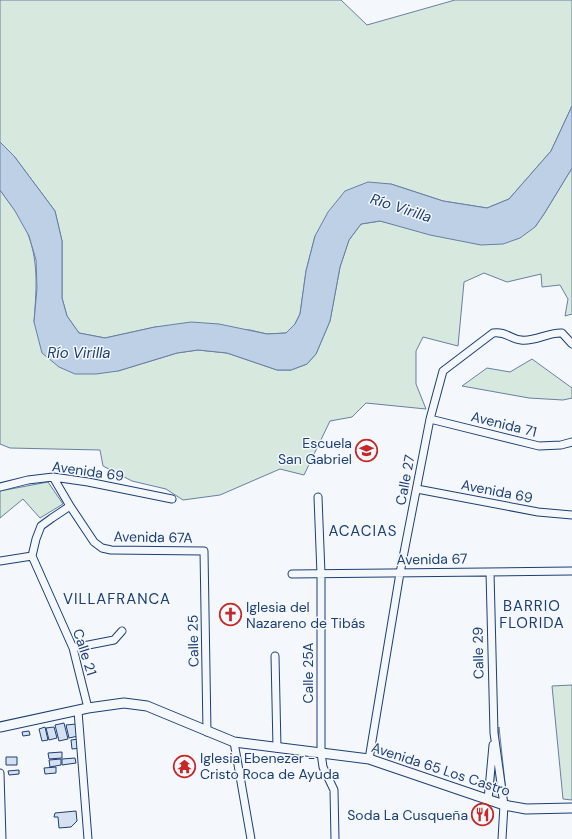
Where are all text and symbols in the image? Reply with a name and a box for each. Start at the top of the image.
water label: Río Virilla [368,189,434,227]
water label: Río Virilla [47,343,111,363]
street label: Avenida 71 [469,407,539,441]
place label: Escuela San Gabriel [278,434,352,468]
school or university icon: Escuela San Gabriel [354,438,380,464]
street label: Calle 27 [391,453,419,507]
street label: Avenida 69 [51,457,125,485]
street label: Avenida 69 [460,475,534,507]
district label: ACACIAS [328,521,398,541]
street label: Avenida 67A [113,527,193,547]
street label: Avenida 67 [396,549,468,569]
district label: VILLAFRANCA [63,589,171,609]
district label: BARRIO FLORIDA [499,596,565,633]
place label: Iglesia del Nazareno de Tibás [246,598,365,632]
church icon: Iglesia del Nazareno de Tibás [218,602,244,628]
street label: Calle 25 [184,615,202,667]
street label: Calle 21 [69,626,101,678]
street label: Calle 29 [469,626,487,679]
street label: Calle 25A [299,643,317,703]
street label: Avenida 65 Los Castro [369,738,513,800]
place label: Iglesia Ebenezer - Cristo Roca de Ayuda [200,749,339,783]
temple icon: Iglesia Ebenezer - Cristo Roca de Ayuda [172,753,198,779]
restaurant icon: Soda La Cusqueña [470,802,496,828]
place label: Soda La Cusqueña [347,806,468,824]

